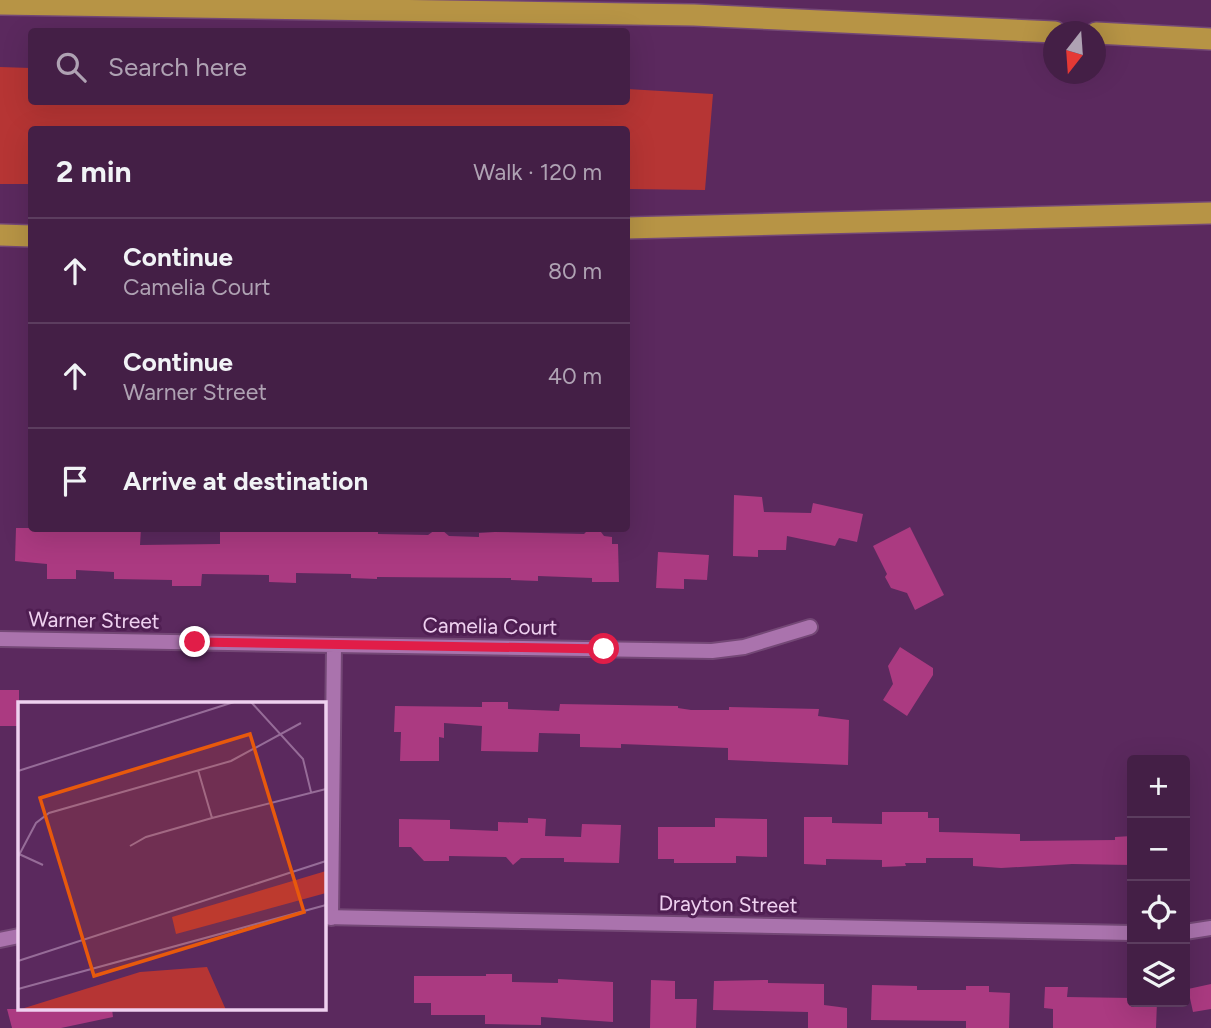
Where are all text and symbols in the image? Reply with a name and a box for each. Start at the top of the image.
north arrow [1043,21,1106,84]
search box [28,28,630,105]
icon: search [52,48,90,86]
text: Search here [108,51,247,83]
text: 2 min [56,153,132,190]
text: Walk · 120 m [473,158,602,186]
text: Continue [123,241,233,273]
icon: ahead [56,252,94,290]
text: 80 m [548,257,602,285]
text: Camelia Court [123,273,270,301]
text: Continue [123,346,233,378]
icon: ahead [56,357,94,395]
text: 40 m [548,362,602,390]
text: Warner Street [123,378,267,406]
icon: arrive [56,462,94,500]
text: Arrive at destination [123,465,368,497]
street label: Warner Street [28,606,160,634]
street label: Camelia Court [422,612,558,640]
route end [179,626,210,657]
route start [588,633,619,664]
inset map [18,702,326,1010]
map controls [1127,755,1190,1007]
button: + [1127,755,1190,818]
button: − [1127,818,1190,881]
button: locate [1127,881,1190,944]
street label: Drayton Street [658,890,798,918]
button: layers [1127,944,1190,1007]

